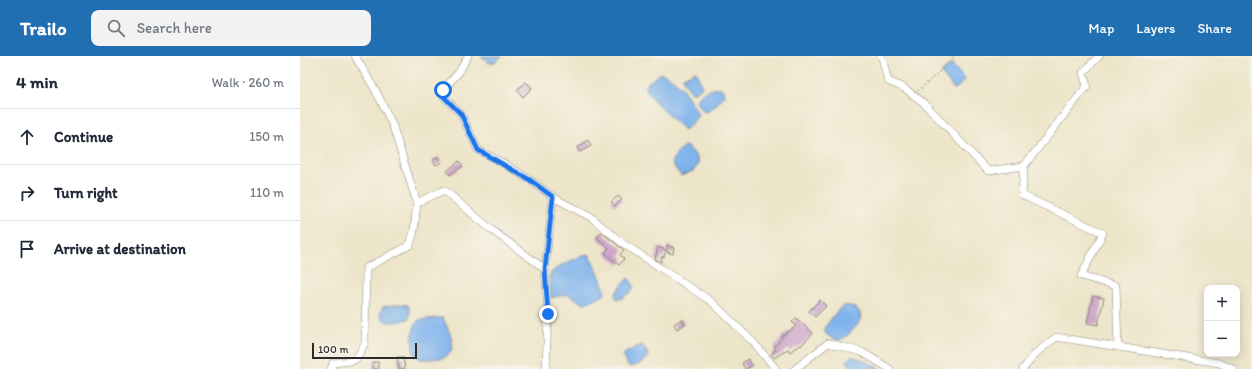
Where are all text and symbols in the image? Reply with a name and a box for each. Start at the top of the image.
search box [91,10,371,46]
text: Trailo [20,17,67,40]
icon: search [105,17,127,39]
text: Search here [137,19,212,37]
text: Map [1089,20,1114,37]
text: Layers [1136,20,1175,37]
text: Share [1197,20,1232,37]
text: 4 min [16,72,58,92]
text: Walk · 260 m [212,75,284,90]
route start [434,81,452,99]
icon: ahead [16,126,38,148]
text: Continue [54,128,113,146]
text: 150 m [249,129,284,144]
icon: right [16,182,38,204]
text: Turn right [54,184,118,202]
text: 110 m [250,185,284,200]
icon: arrive [16,238,38,260]
text: Arrive at destination [54,240,186,258]
map controls [1204,285,1240,357]
button: + [1204,285,1240,321]
route end [539,305,557,323]
button: − [1204,321,1240,357]
scale bar [312,341,417,360]
text: 100 m [318,343,348,356]

